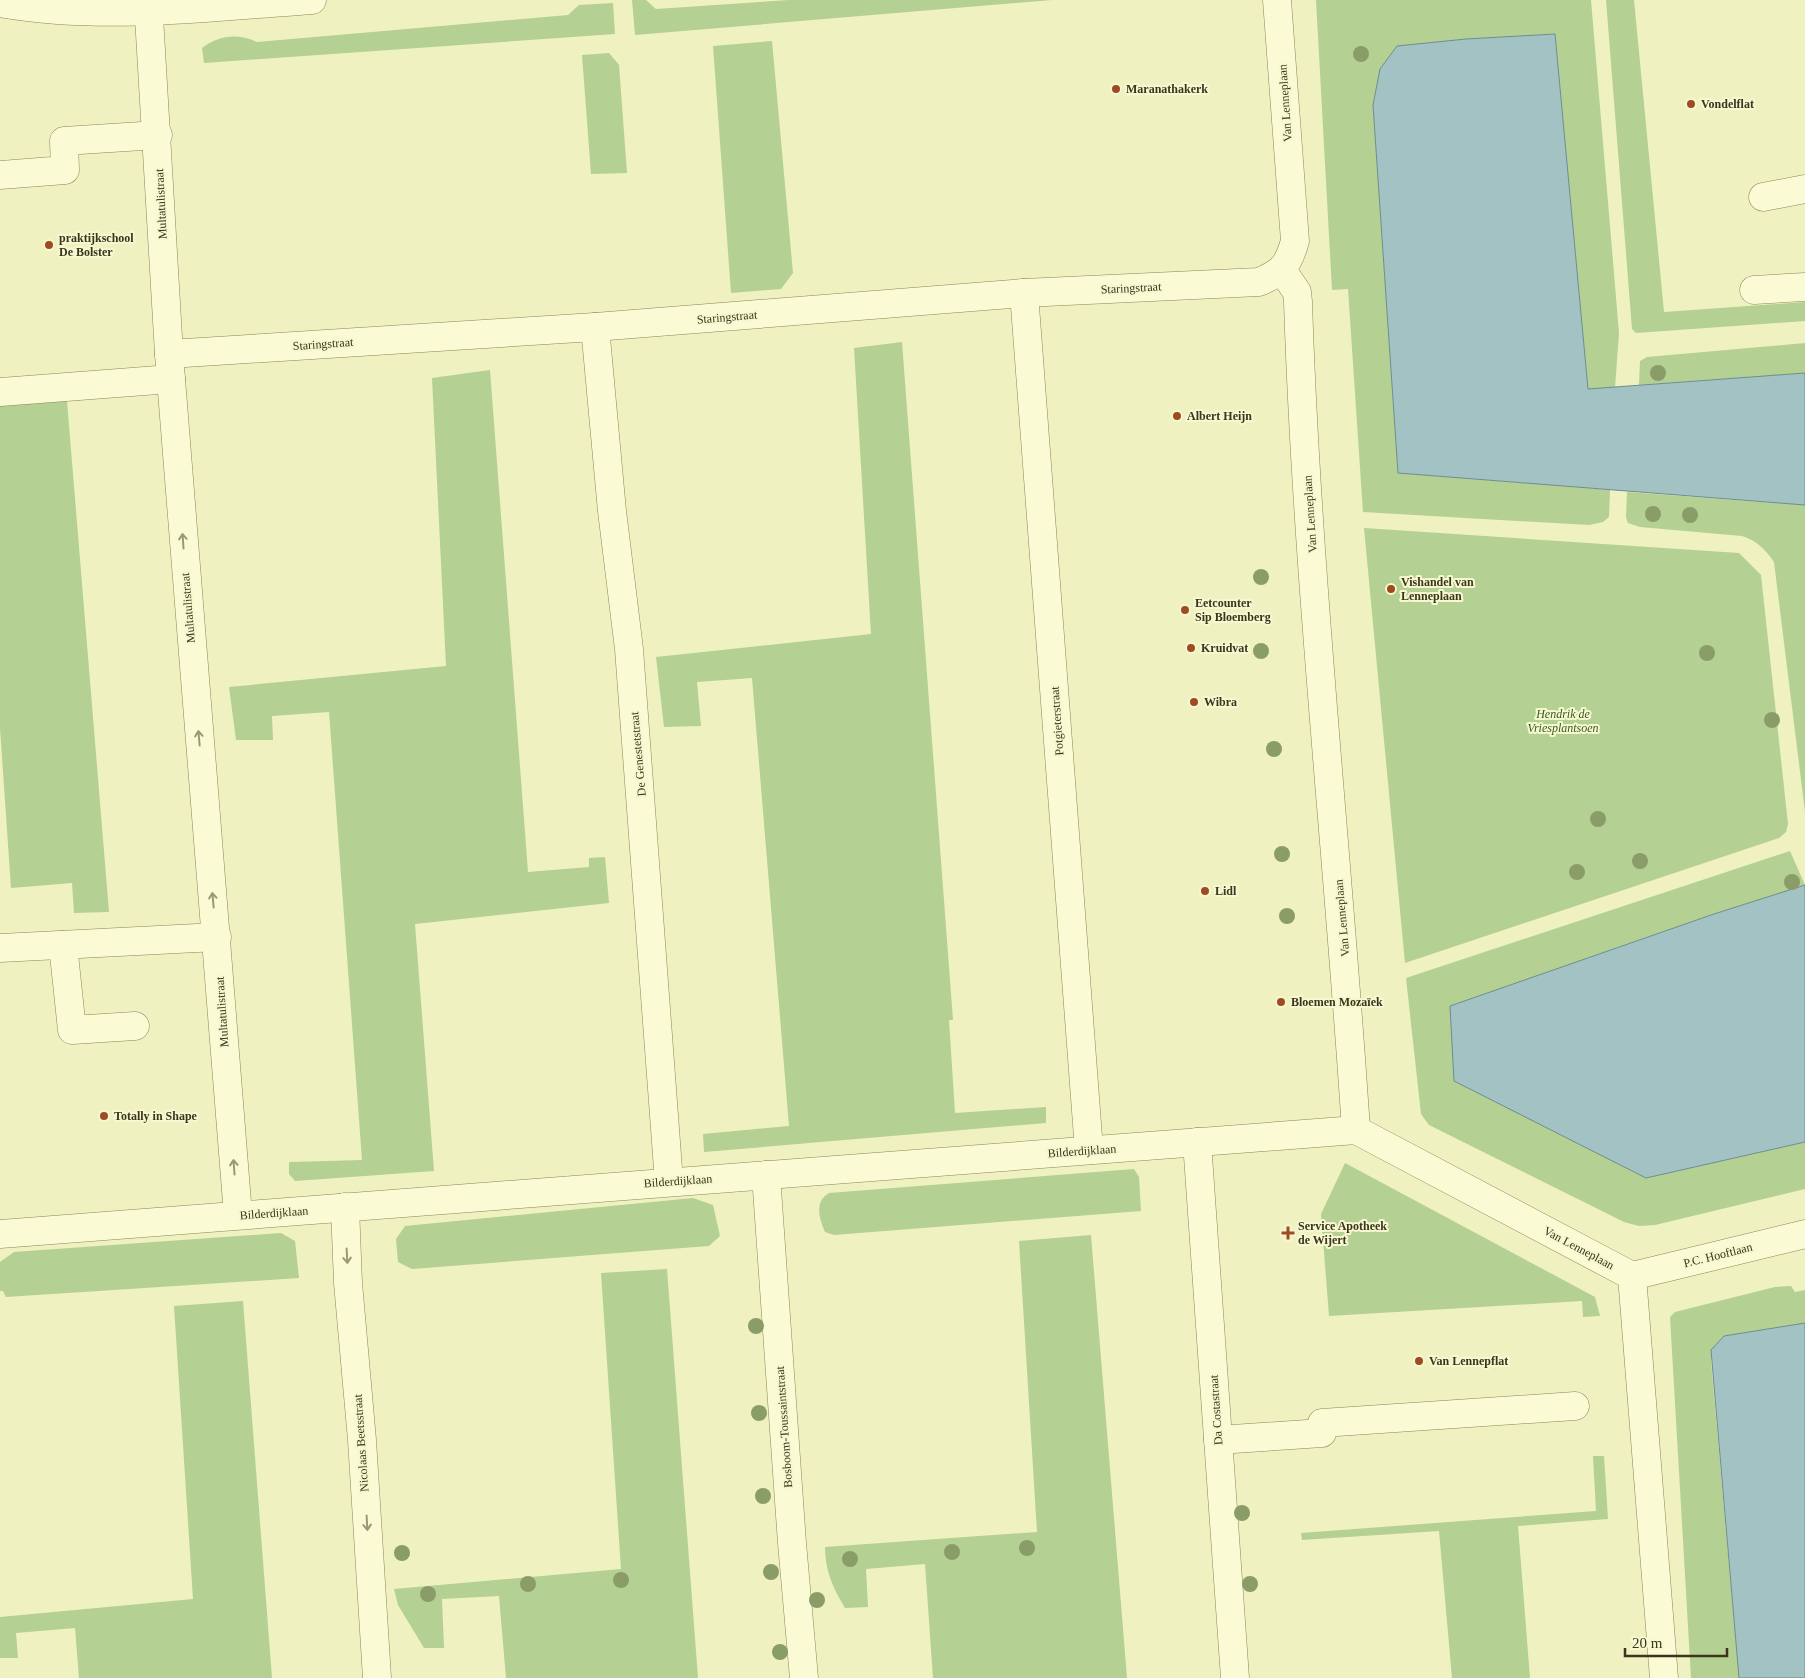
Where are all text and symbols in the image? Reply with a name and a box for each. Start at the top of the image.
street label: Van Lenneplaan [1275,64,1295,142]
place label: Maranathakerk [1126,82,1208,96]
marker: Maranathakerk [1110,83,1122,95]
place label: Vondelflat [1701,97,1754,111]
marker: Vondelflat [1685,98,1697,110]
street label: Multatulistraat [152,168,170,240]
place label: praktijkschool De Bolster [59,231,134,259]
marker: praktijkschool De Bolster [43,239,55,251]
street label: Staringstraat [1100,279,1162,297]
street label: Staringstraat [696,307,758,327]
street label: Staringstraat [292,335,354,353]
place label: Albert Heijn [1187,409,1252,423]
marker: Albert Heijn [1171,410,1183,422]
street label: Van Lenneplaan [1300,475,1320,553]
one-way arrow [178,534,188,550]
street label: Multatulistraat [178,572,198,644]
place label: Vishandel van Lenneplaan [1401,575,1474,603]
marker: Vishandel van Lenneplaan [1385,583,1397,595]
place label: Eetcounter Sip Bloemberg [1195,596,1271,624]
marker: Eetcounter Sip Bloemberg [1179,604,1191,616]
place label: Kruidvat [1201,641,1248,655]
marker: Kruidvat [1185,642,1197,654]
street label: Potgieterstraat [1048,685,1066,756]
place label: Wibra [1204,695,1237,709]
marker: Wibra [1188,696,1200,708]
park label: Hendrik de Vriesplantsoen [1527,707,1599,735]
street label: De Genestetstraat [627,710,649,797]
one-way arrow [194,731,204,747]
street label: Van Lenneplaan [1332,879,1352,957]
place label: Lidl [1215,884,1237,898]
marker: Lidl [1199,885,1211,897]
one-way arrow [209,892,218,908]
street label: Multatulistraat [213,976,231,1048]
place label: Bloemen Mozaïek [1291,995,1383,1009]
marker: Bloemen Mozaïek [1275,996,1287,1008]
place label: Totally in Shape [114,1109,198,1123]
marker: Totally in Shape [98,1110,110,1122]
street label: Bilderdijklaan [1047,1142,1117,1160]
one-way arrow [229,1159,239,1175]
street label: Bilderdijklaan [643,1172,713,1190]
street label: Bilderdijklaan [239,1204,309,1222]
place label: Service Apotheek de Wijert [1298,1219,1387,1247]
street label: Van Lenneplaan [1541,1224,1617,1272]
marker: Service Apotheek de Wijert [1282,1227,1294,1239]
street label: P.C. Hooftlaan [1682,1240,1754,1270]
one-way arrow [342,1248,351,1264]
place label: Van Lennepflat [1429,1354,1508,1368]
marker: Van Lennepflat [1413,1355,1425,1367]
street label: Bosboom-Toussaintstraat [773,1365,795,1488]
street label: Da Costastraat [1207,1374,1225,1446]
street label: Nicolaas Beetsstraat [351,1393,371,1492]
one-way arrow [362,1515,371,1531]
scale bar [1625,1626,1728,1658]
text: 20 m [1632,1635,1663,1651]

